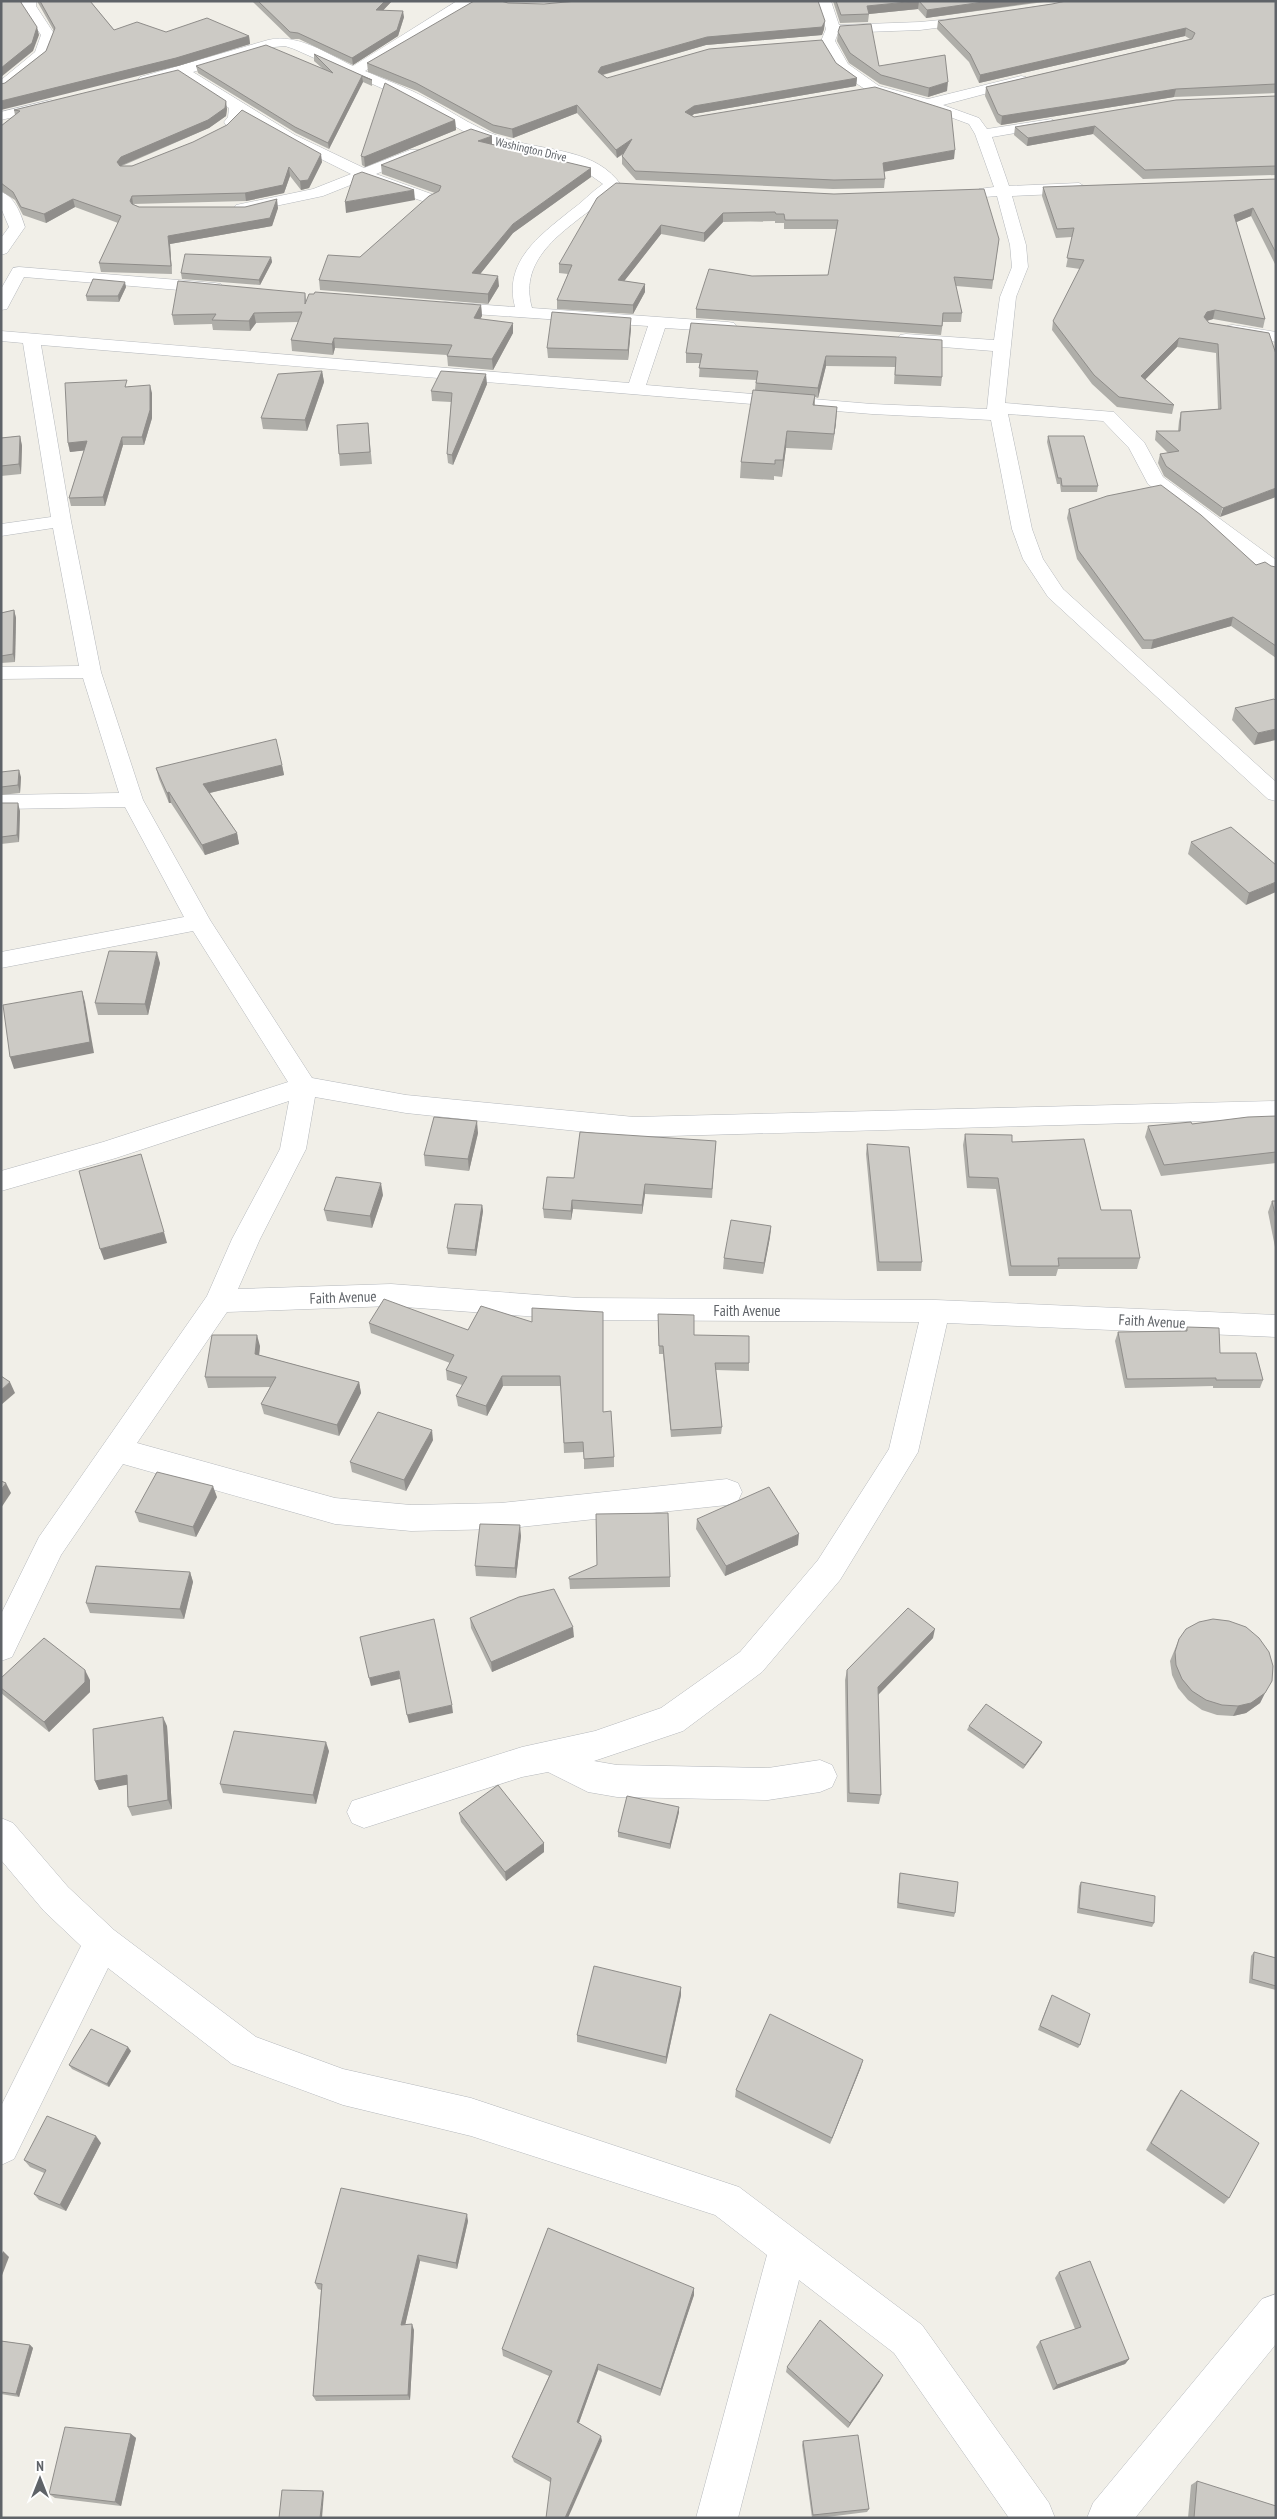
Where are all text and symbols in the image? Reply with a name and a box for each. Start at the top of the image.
street label: Washington Drive [494,133,568,165]
street label: Faith Avenue [309,1286,377,1308]
street label: Faith Avenue [714,1301,780,1320]
street label: Faith Avenue [1118,1310,1186,1332]
north arrow [15,2454,65,2504]
text: N [36,2457,44,2475]

